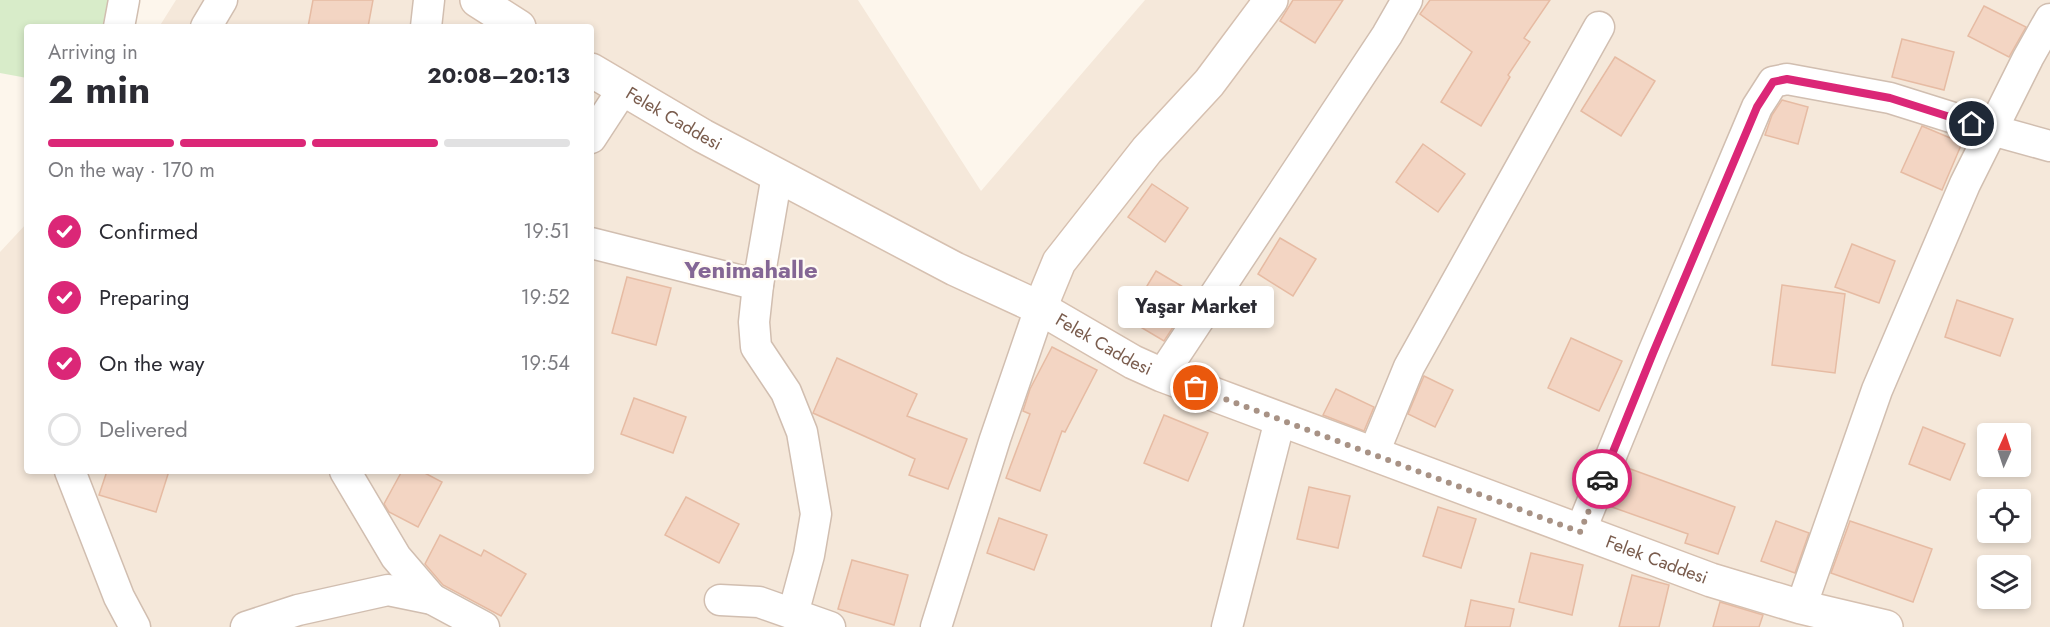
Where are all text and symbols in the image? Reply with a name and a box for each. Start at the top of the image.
text: Arriving in [48,38,138,67]
text: 20:08–20:13 [427,59,570,91]
text: 2 min [48,61,150,118]
street label: Felek Caddesi [621,80,726,157]
pin [1946,98,1997,149]
icon: home [1955,107,1988,140]
text: On the way · 170 m [48,156,215,185]
icon: check [48,215,81,248]
text: Confirmed [99,215,198,247]
text: 19:51 [523,217,570,246]
district label: Yenimahalle [683,252,818,287]
icon: check [48,281,81,314]
text: Preparing [99,281,190,313]
text: 19:52 [521,283,570,312]
callout: Yaşar Market [1118,286,1274,328]
text: Yaşar Market [1135,292,1257,321]
street label: Felek Caddesi [1051,307,1156,382]
icon: check [48,347,81,380]
text: On the way [99,347,204,379]
text: 19:54 [521,349,570,378]
pin [1170,362,1221,413]
icon: bag [1179,371,1212,404]
text: Delivered [99,413,188,445]
north arrow [1977,423,2031,477]
map controls [1977,423,2031,609]
courier [1572,449,1632,509]
icon: car [1586,463,1619,496]
button: locate [1977,489,2031,543]
street label: Felek Caddesi [1602,529,1712,591]
button: layers [1977,555,2031,609]

